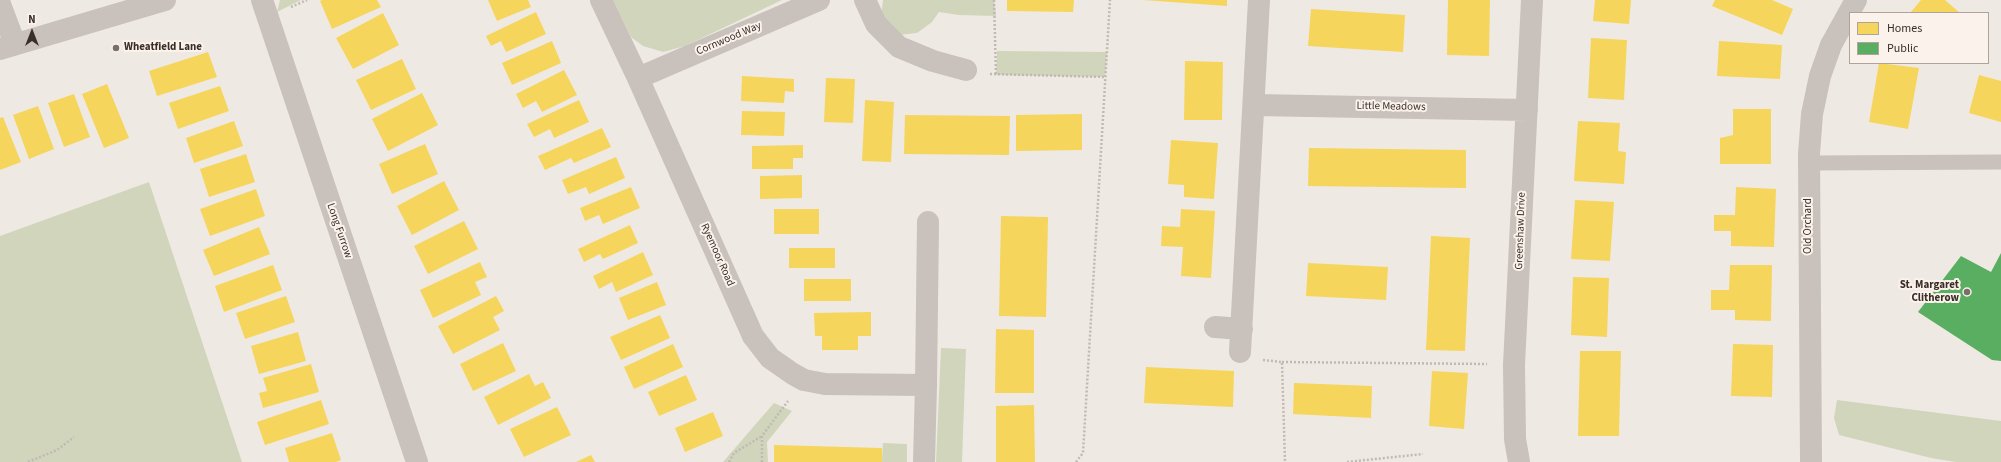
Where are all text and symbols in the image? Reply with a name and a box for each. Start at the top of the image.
north arrow [12,12,52,52]
text: N [28,12,36,27]
legend [1849,12,1989,64]
street label: Cornwood Way [695,19,763,59]
text: Homes [1887,20,1922,37]
text: Public [1887,40,1918,57]
place label: Wheatfield Lane [124,41,202,55]
marker: Wheatfield Lane [111,43,121,53]
street label: Little Meadows [1356,100,1426,114]
street label: Greenshaw Drive [1513,192,1529,270]
street label: Old Orchard [1802,198,1816,254]
street label: Long Furrow [323,202,355,260]
street label: Ryemoor Road [697,221,737,289]
place label: St. Margaret Clitherow [1900,279,1959,305]
marker: St. Margaret Clitherow [1962,287,1972,297]

